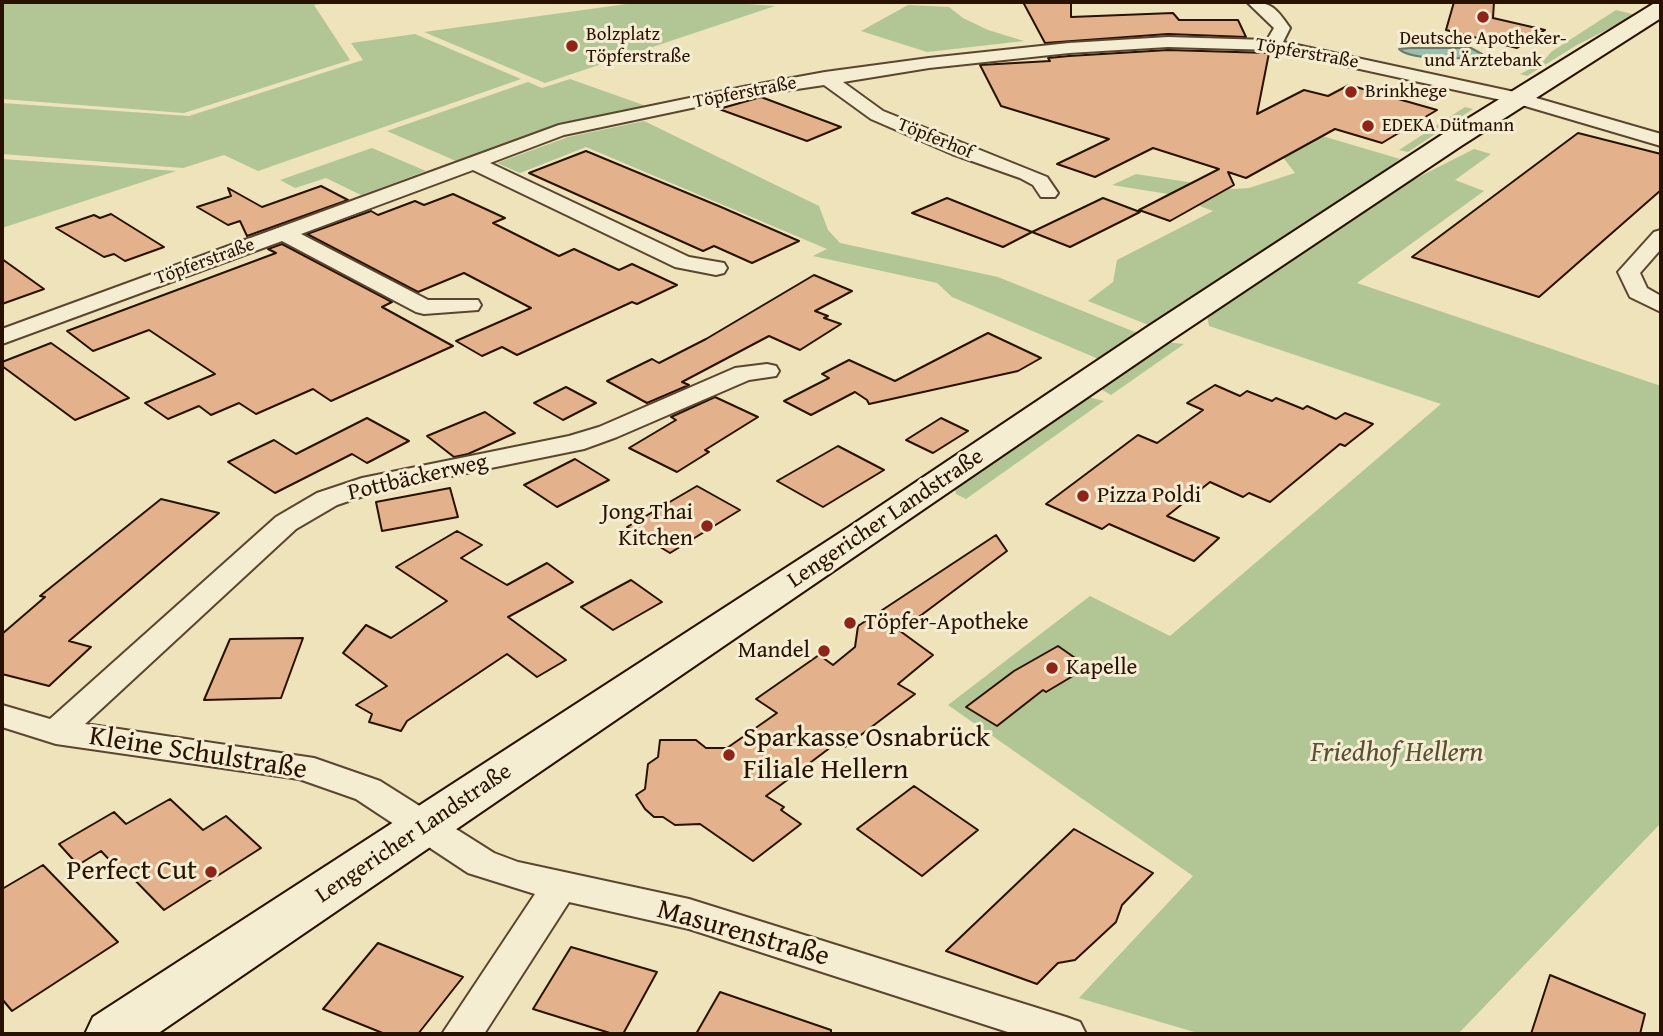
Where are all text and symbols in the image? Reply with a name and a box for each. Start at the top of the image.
marker: Deutsche Apotheker- und Ärztebank [1475,9,1491,25]
place label: Bolzplatz Töpferstraße [586,24,690,68]
place label: Deutsche Apotheker- und Ärztebank [1399,28,1567,72]
street label: Töpferstraße [1254,34,1360,74]
marker: Bolzplatz Töpferstraße [564,38,580,54]
street label: Töpferstraße [692,72,798,114]
place label: Brinkhege [1365,81,1447,103]
marker: Brinkhege [1343,84,1359,100]
street label: Töpferhof [894,113,976,165]
place label: EDEKA Dütmann [1382,115,1514,137]
marker: EDEKA Dütmann [1360,118,1376,134]
street label: Töpferstraße [152,233,258,291]
street label: Lengericher Landstraße [783,443,989,595]
street label: Pottbäckerweg [345,449,491,507]
place label: Pizza Poldi [1097,482,1201,510]
marker: Pizza Poldi [1075,488,1091,504]
place label: Jong Thai Kitchen [601,499,693,553]
marker: Jong Thai Kitchen [699,518,715,534]
place label: Töpfer-Apotheke [864,609,1029,637]
marker: Töpfer-Apotheke [842,615,858,631]
place label: Mandel [738,637,810,665]
marker: Mandel [816,643,832,659]
place label: Kapelle [1066,654,1137,682]
marker: Kapelle [1044,660,1060,676]
street label: Kleine Schulstraße [87,720,309,788]
place label: Sparkasse Osnabrück Filiale Hellern [743,722,990,788]
park label: Friedhof Hellern [1311,737,1483,771]
marker: Sparkasse Osnabrück Filiale Hellern [721,747,737,763]
street label: Lengericher Landstraße [311,758,517,910]
place label: Perfect Cut [66,855,197,889]
marker: Perfect Cut [203,864,219,880]
street label: Masurenstraße [653,893,833,975]

